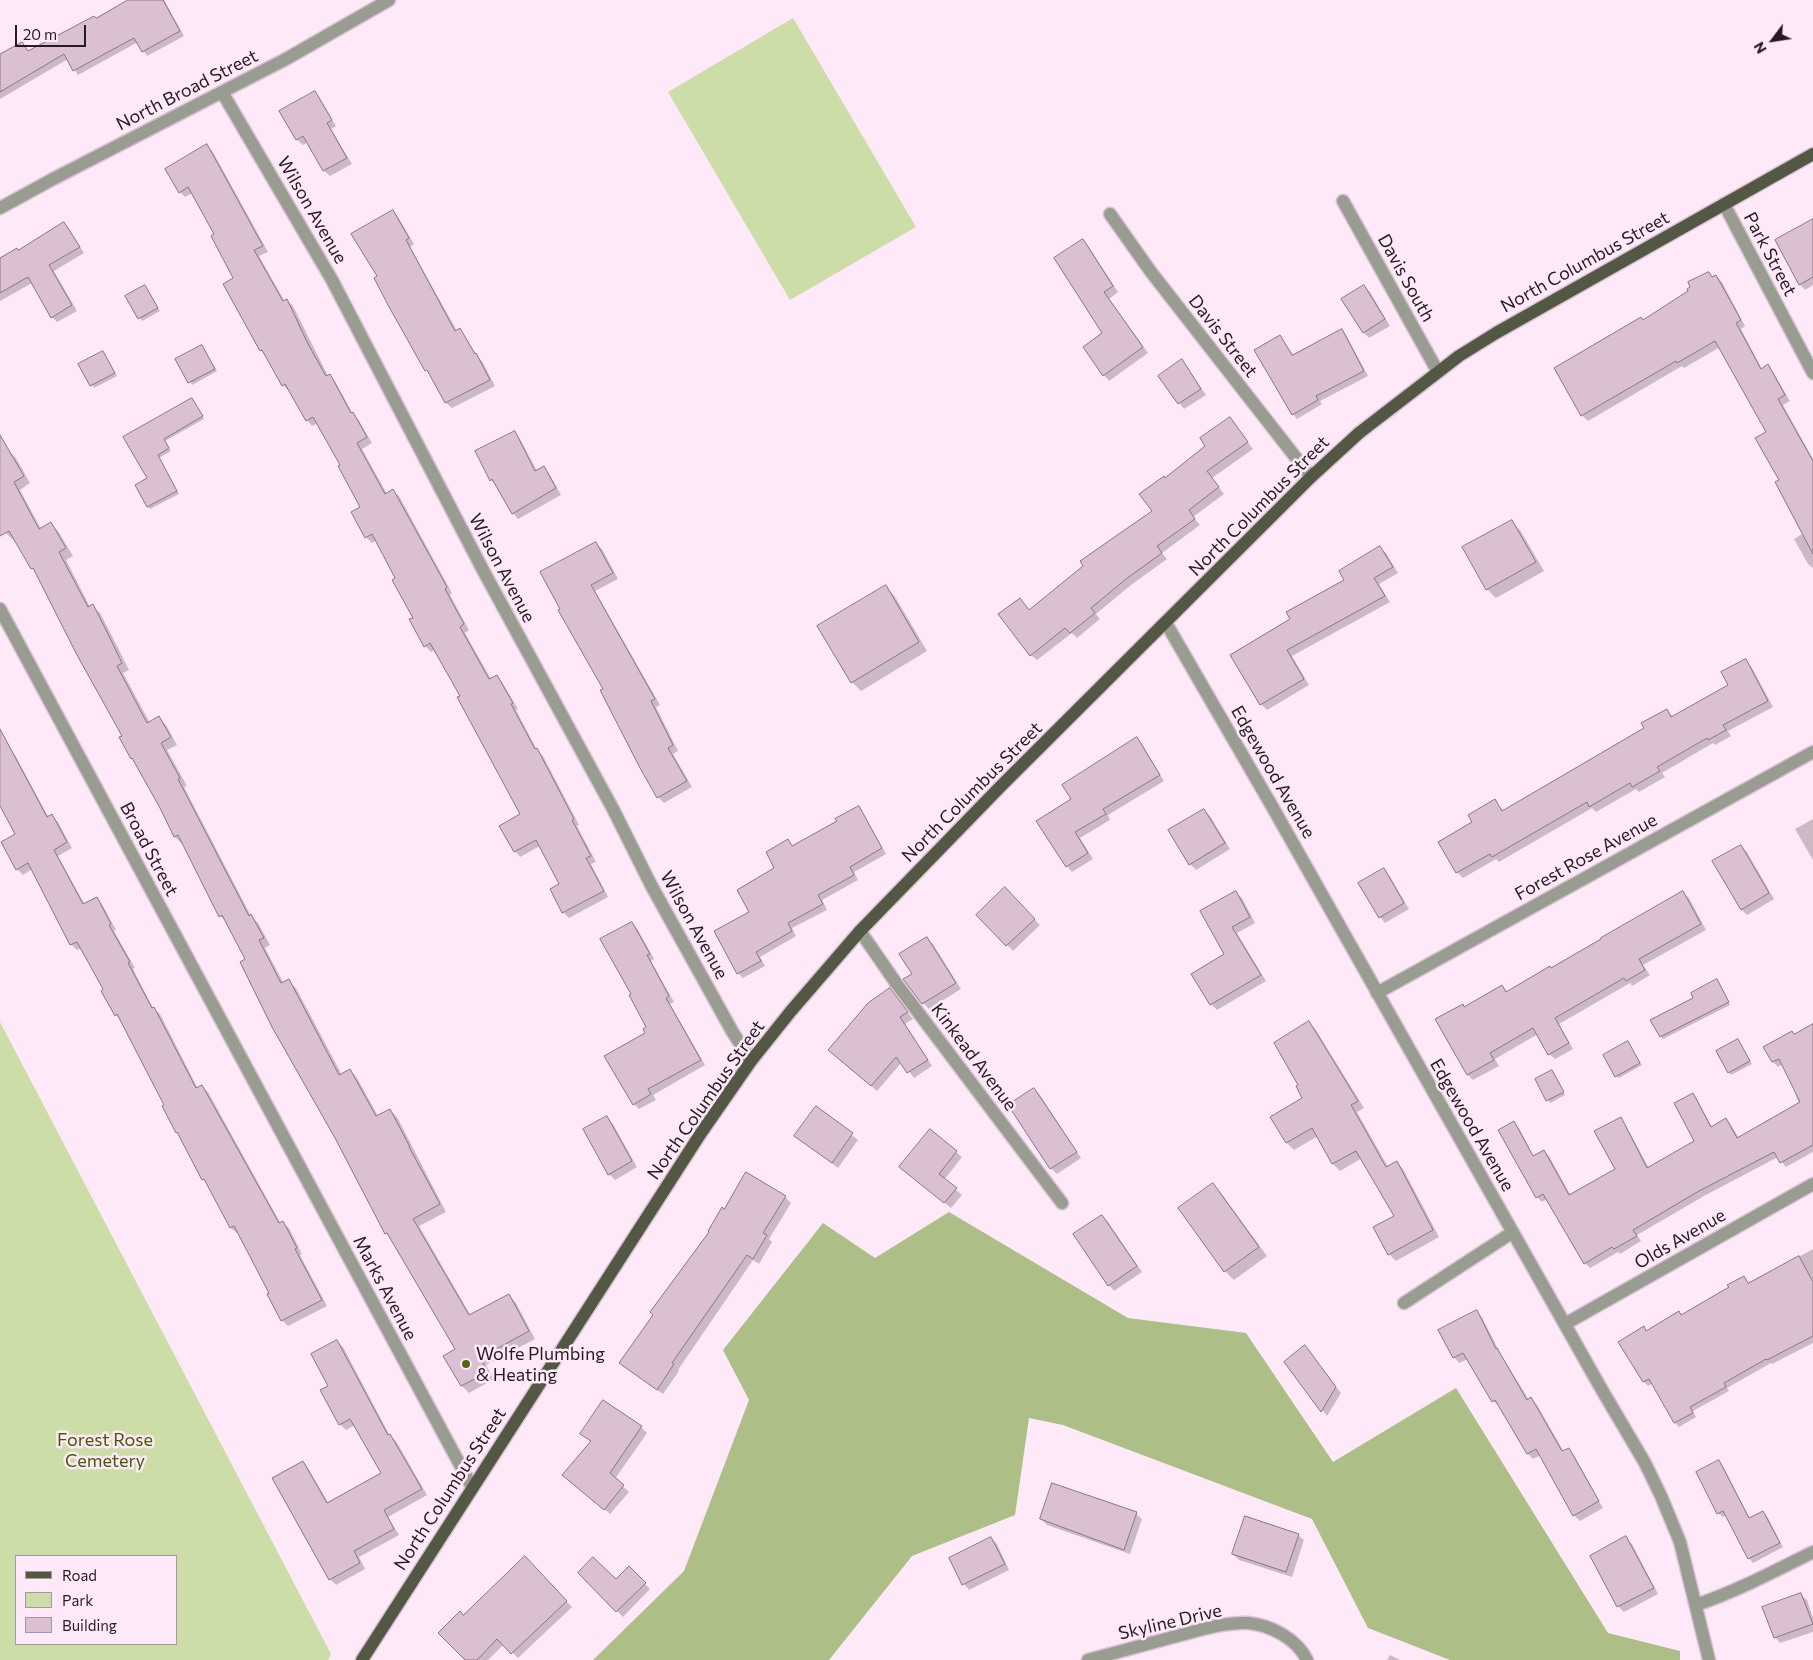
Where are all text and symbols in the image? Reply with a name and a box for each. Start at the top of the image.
scale bar [18,15,89,47]
north arrow [1748,15,1798,65]
text: 20 m [23,25,57,43]
text: N [1750,39,1770,57]
street label: North Broad Street [113,45,261,135]
street label: Wilson Avenue [273,153,351,267]
street label: North Columbus Street [1497,207,1673,317]
street label: Park Street [1739,208,1801,300]
street label: Davis South [1373,230,1439,326]
street label: Davis Street [1184,290,1262,382]
street label: North Columbus Street [1184,431,1334,581]
street label: Wilson Avenue [464,510,540,626]
street label: Edgewood Avenue [1226,702,1320,842]
street label: North Columbus Street [897,717,1047,867]
street label: Broad Street [115,798,183,900]
street label: Forest Rose Avenue [1511,809,1661,905]
street label: Wilson Avenue [655,867,733,983]
street label: Kinkead Avenue [927,999,1021,1115]
street label: North Columbus Street [643,1016,769,1184]
street label: Edgewood Avenue [1425,1055,1519,1195]
street label: Olds Avenue [1631,1204,1729,1274]
street label: Marks Avenue [348,1232,422,1344]
place label: Wolfe Plumbing & Heating [476,1343,605,1386]
marker: Wolfe Plumbing & Heating [460,1358,472,1370]
street label: North Columbus Street [389,1404,511,1574]
park label: Forest Rose Cemetery [57,1429,153,1472]
legend [15,1555,178,1645]
text: Road [62,1566,97,1584]
text: Park [62,1591,93,1609]
street label: Skyline Drive [1116,1600,1224,1644]
text: Building [62,1616,117,1634]

